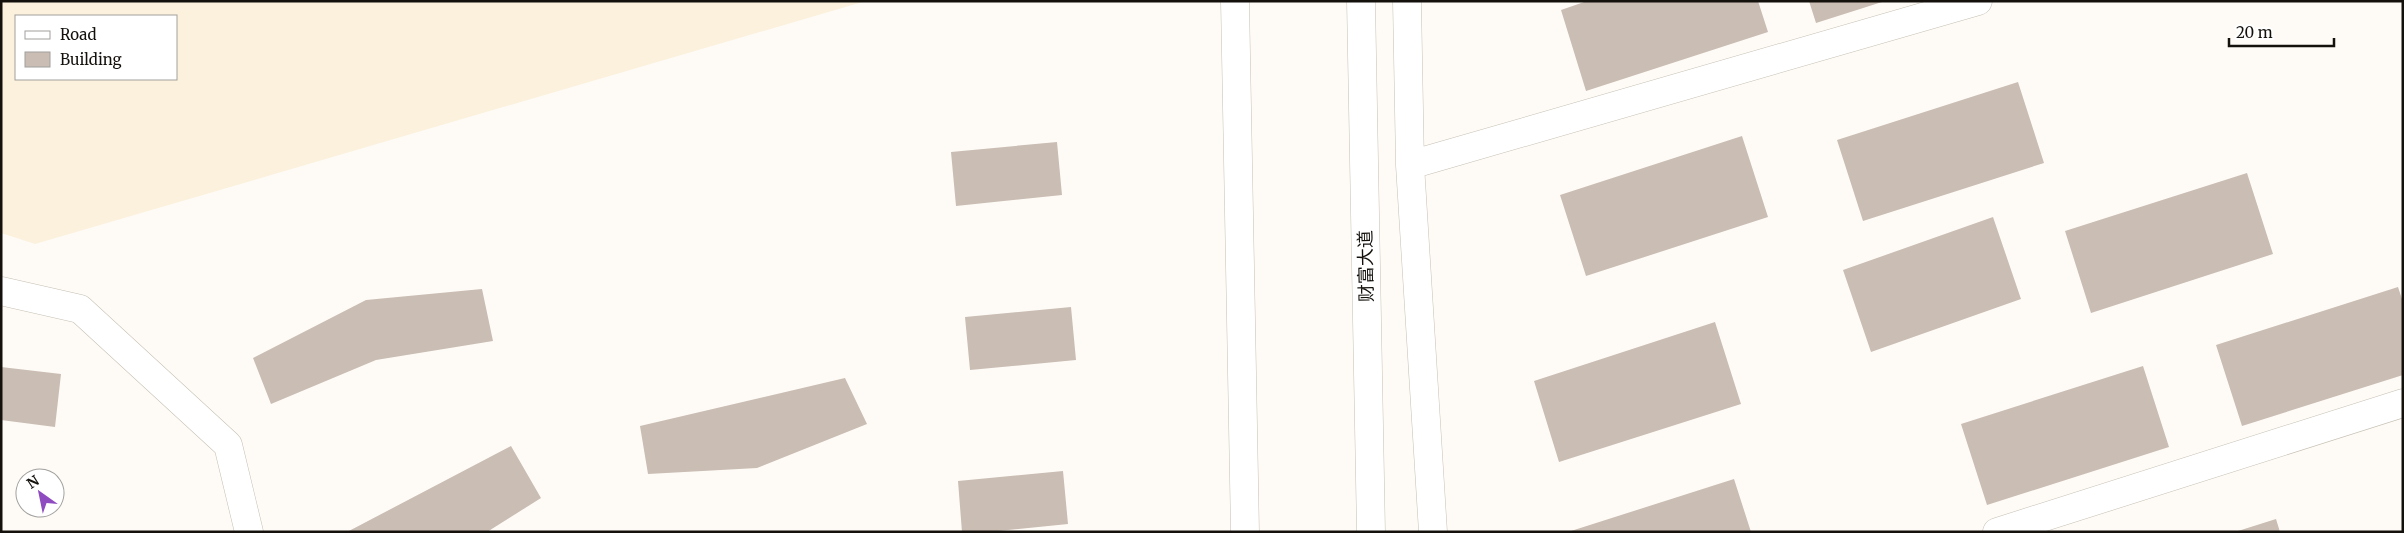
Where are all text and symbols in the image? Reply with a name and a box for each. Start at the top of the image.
legend [15,15,178,80]
scale bar [2229,15,2334,47]
text: 20 m [2236,23,2273,42]
text: Road [60,25,96,44]
text: Building [60,50,122,69]
street label: 财富大道 [1353,230,1378,302]
north arrow [15,468,65,518]
text: N [23,472,42,493]

